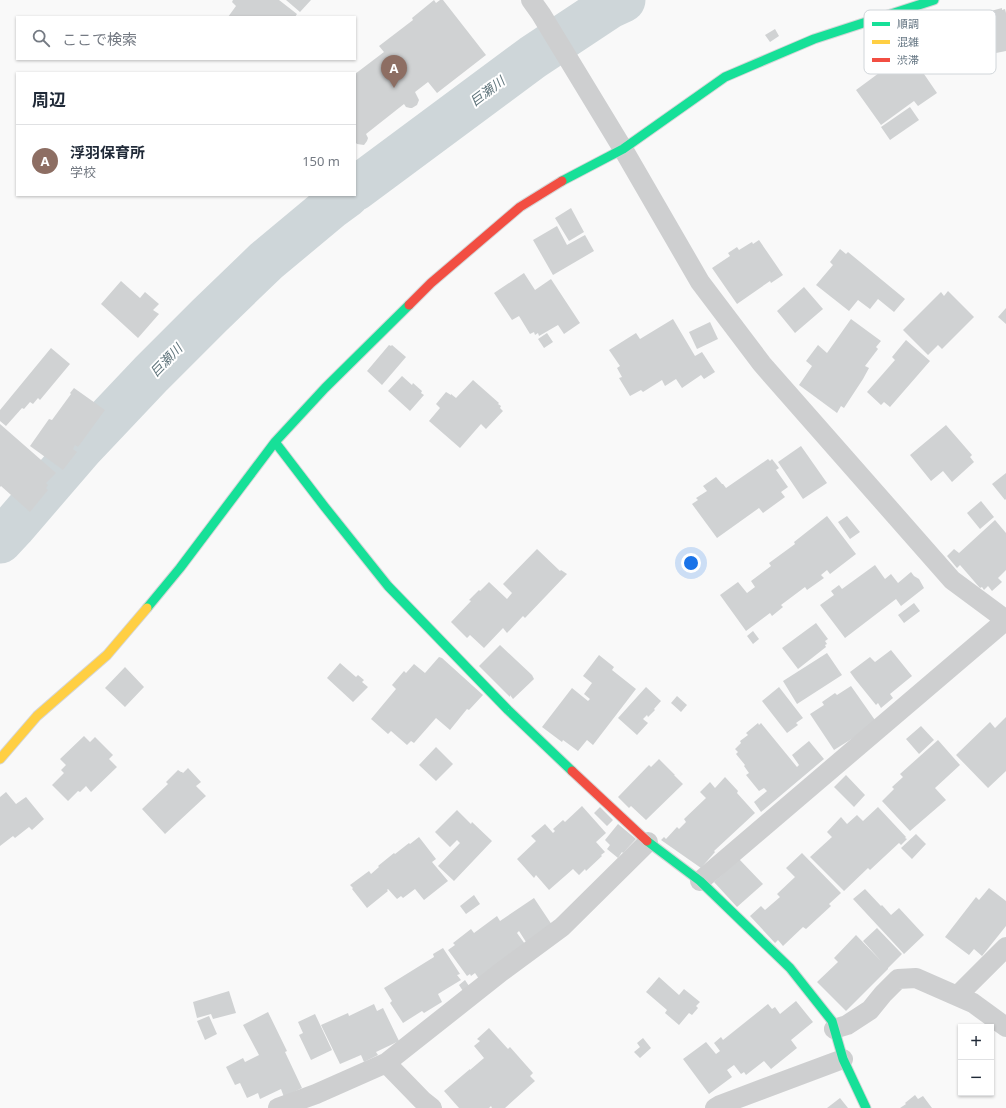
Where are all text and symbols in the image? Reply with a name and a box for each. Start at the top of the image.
legend [864,10,996,74]
search box [16,16,356,60]
text: 順調 [897,16,919,31]
icon: search [30,27,52,49]
text: ここで検索 [62,29,137,49]
text: 混雑 [897,34,919,49]
text: 渋滞 [897,52,919,67]
pin: A [381,55,407,88]
water label: 巨瀬川 [466,71,510,110]
text: 周辺 [32,88,66,111]
text: 浮羽保育所 [70,142,145,162]
text: A [41,152,50,170]
text: 150 m [302,152,340,170]
text: 学校 [70,163,96,181]
water label: 巨瀬川 [146,338,187,380]
your location [681,553,701,573]
map controls [958,1024,994,1096]
button: + [958,1024,994,1060]
button: − [958,1060,994,1096]

